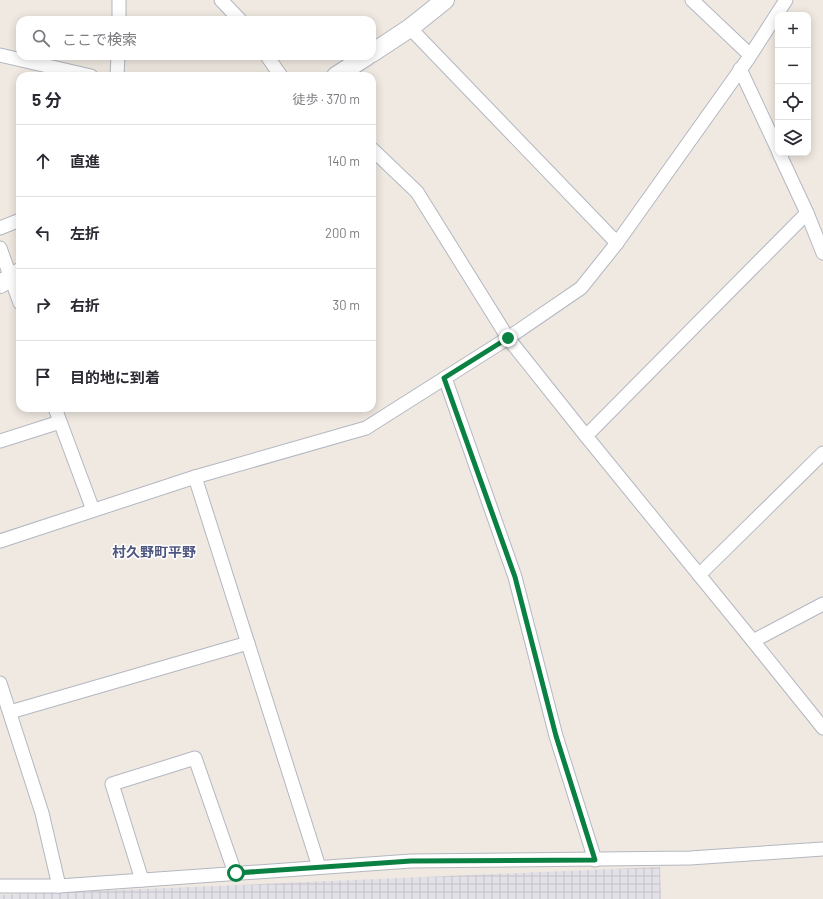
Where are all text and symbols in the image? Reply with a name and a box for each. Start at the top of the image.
map controls [775,12,811,156]
button: + [775,12,811,48]
search box [16,16,376,60]
icon: search [30,27,52,49]
text: ここで検索 [62,30,137,48]
button: − [775,48,811,84]
button: locate [775,84,811,120]
text: 5 分 [32,89,62,109]
text: 徒歩 · 370 m [293,91,360,107]
button: layers [775,120,811,156]
icon: ahead [32,150,54,172]
text: 直進 [70,152,100,170]
text: 140 m [328,153,360,169]
icon: left [32,222,54,244]
text: 左折 [70,224,100,242]
text: 200 m [325,225,360,241]
icon: right [32,294,54,316]
text: 右折 [70,296,100,314]
text: 30 m [333,297,360,313]
route end [499,329,517,347]
icon: arrive [32,366,54,388]
text: 目的地に到着 [70,368,160,386]
district label: 村久野町平野 [112,543,196,560]
route start [227,864,245,882]

